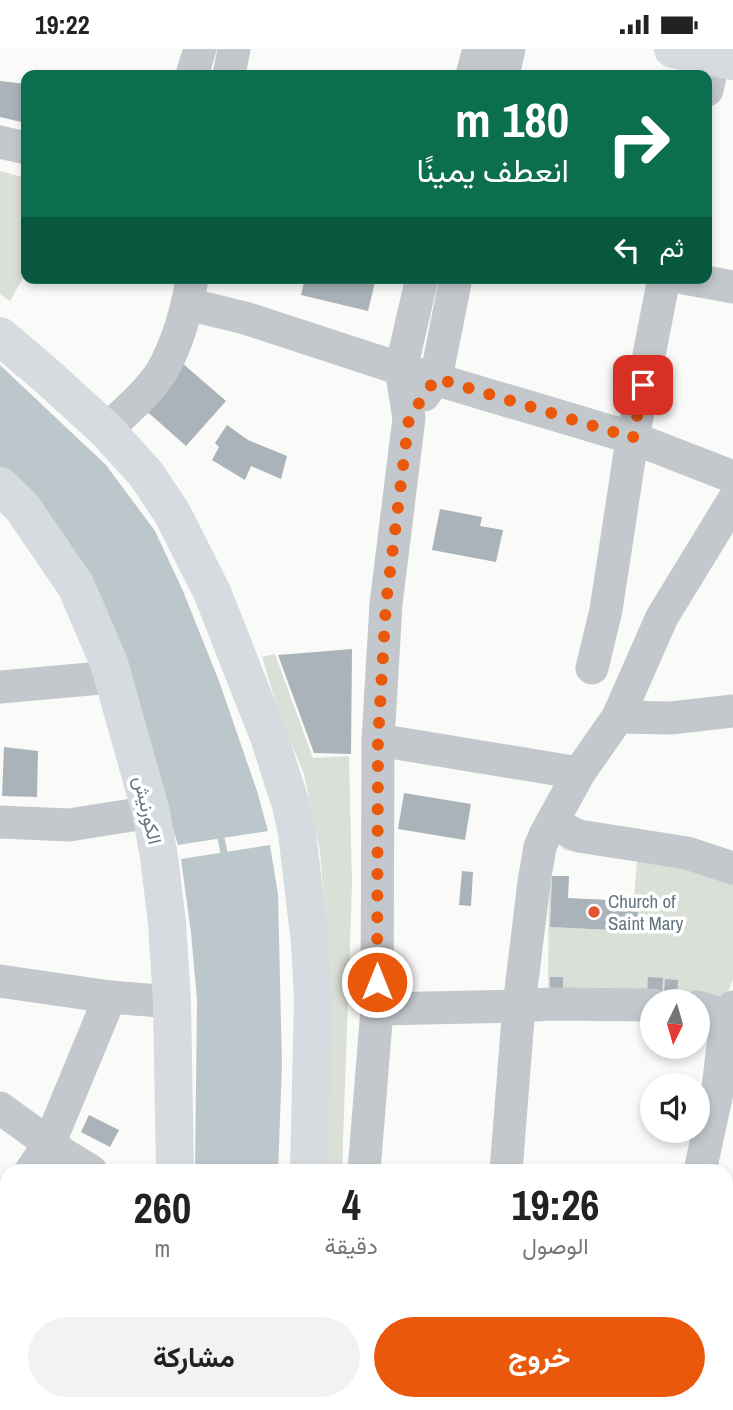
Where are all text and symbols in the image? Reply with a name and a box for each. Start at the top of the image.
text: 19:22 [35,7,90,42]
text: 180 m [455,86,569,152]
icon: right [593,98,684,189]
text: انعطف يمينًا [416,149,569,192]
text: ثم [660,230,684,265]
icon: left [608,231,646,269]
pin [613,355,673,415]
icon: arrive [624,366,662,404]
street label: الكورنيش [128,773,168,847]
place label: Church of Saint Mary [608,888,684,936]
marker: Church of Saint Mary [586,904,602,920]
position arrow [340,945,414,1019]
north arrow [640,989,710,1059]
map controls [640,989,710,1143]
button: sound [640,1073,710,1143]
text: 4 [342,1177,361,1233]
text: 19:26 [511,1177,599,1233]
text: 260 [134,1180,191,1236]
text: دقيقة [325,1230,378,1261]
text: الوصول [522,1230,589,1261]
text: m [154,1233,170,1264]
button: مشاركة [28,1317,360,1397]
button: خروج [374,1317,705,1397]

